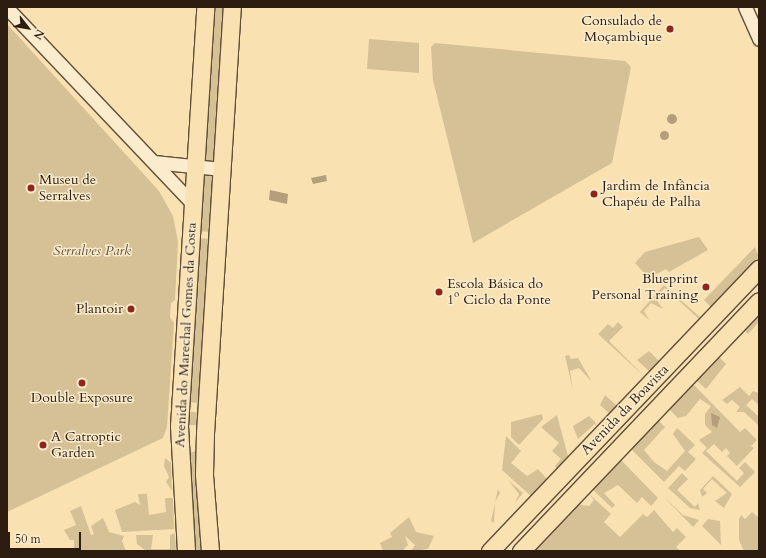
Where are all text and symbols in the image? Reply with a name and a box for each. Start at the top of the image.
north arrow [8,8,48,48]
place label: Consulado de Moçambique [581,13,662,46]
marker: Consulado de Moçambique [665,24,675,34]
text: N [30,26,48,42]
place label: Museu de Serralves [39,172,96,204]
place label: Jardim de Infância Chapéu de Palha [602,178,710,210]
marker: Museu de Serralves [26,183,36,193]
marker: Jardim de Infância Chapéu de Palha [589,189,599,199]
street label: Avenida do Marechal Gomes da Costa [172,222,200,448]
park label: Serralves Park [53,243,131,259]
place label: Blueprint Personal Training [592,271,698,304]
place label: Escola Básica do 1º Ciclo da Ponte [447,276,551,308]
marker: Blueprint Personal Training [701,282,711,292]
marker: Escola Básica do 1º Ciclo da Ponte [434,287,444,297]
place label: Plantoir [76,301,123,317]
marker: Plantoir [126,304,136,314]
street label: Avenida da Boavista [578,361,672,459]
marker: Double Exposure [77,378,87,388]
place label: Double Exposure [31,390,133,406]
place label: A Catroptic Garden [51,429,121,462]
marker: A Catroptic Garden [38,440,48,450]
scale bar [10,524,83,550]
text: 50 m [15,531,41,547]

